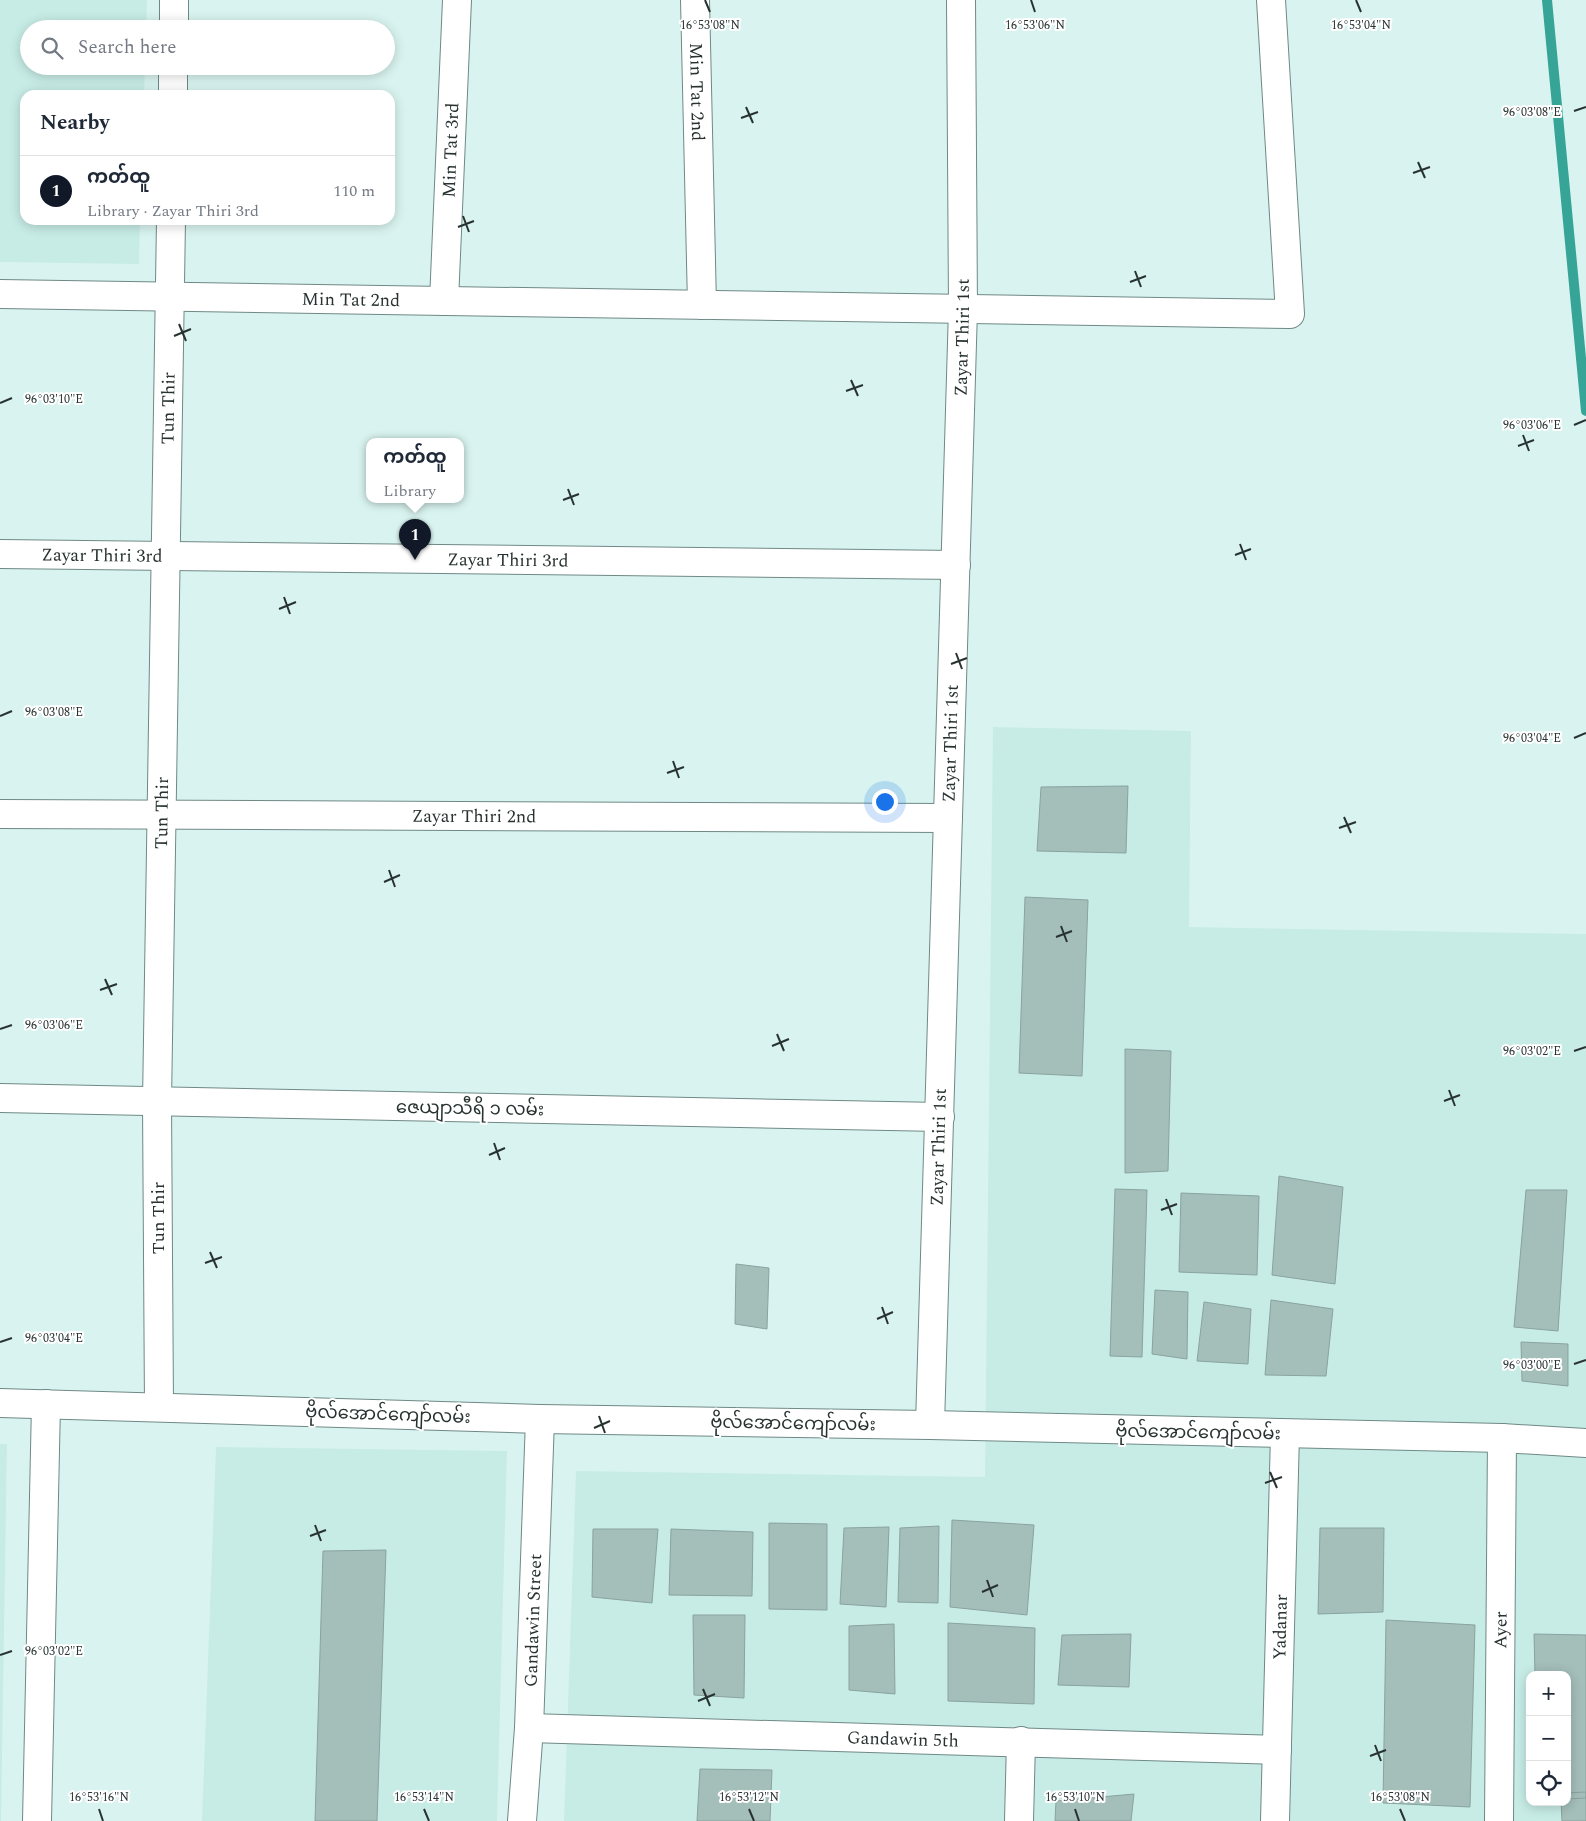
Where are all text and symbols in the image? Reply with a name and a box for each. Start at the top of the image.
text: 16°53'08"N [680,16,740,35]
text: 16°53'06"N [1005,16,1065,35]
text: 16°53'04"N [1331,16,1391,35]
search box [20,20,395,75]
text: Search here [78,33,177,62]
icon: search [38,34,66,62]
street label: Min Tat 2nd [682,42,711,142]
street label: Min Tat 3rd [435,102,467,198]
text: 96°03'08"E [1503,103,1561,122]
text: Nearby [40,107,110,139]
text: ကတ်ထူ [87,163,150,192]
text: 1 [52,179,60,203]
text: 110 m [333,179,375,203]
text: Library · Zayar Thiri 3rd [87,199,259,223]
street label: Zayar Thiri 1st [947,278,977,397]
street label: Min Tat 2nd [301,286,400,314]
street label: Tun Thir [154,372,183,444]
text: 96°03'10"E [25,390,83,409]
text: 96°03'06"E [1503,416,1561,435]
popup [366,438,464,503]
text: ကတ်ထူ [383,443,447,472]
text: Library [383,479,436,503]
pin: 1 [399,519,431,560]
street label: Zayar Thiri 3rd [41,541,163,570]
street label: Zayar Thiri 3rd [447,546,569,575]
street label: Zayar Thiri 1st [935,684,966,803]
text: 96°03'08"E [25,703,83,722]
text: 96°03'04"E [1503,729,1561,748]
street label: Tun Thir [148,777,176,849]
your location [872,789,898,815]
street label: Zayar Thiri 2nd [412,803,536,830]
text: 96°03'06"E [25,1016,83,1035]
text: 96°03'02"E [1503,1042,1561,1061]
street label: Zayar Thiri 1st [923,1088,954,1206]
street label: ဇေယျာသီရိ ၁ လမ်း [396,1093,544,1124]
street label: Tun Thir [145,1182,172,1254]
text: 96°03'04"E [25,1329,83,1348]
text: 96°03'00"E [1503,1356,1561,1375]
street label: ဗိုလ်အောင်ကျော်လမ်း [305,1397,471,1432]
street label: ဗိုလ်အောင်ကျော်လမ်း [710,1408,876,1439]
street label: ဗိုလ်အောင်ကျော်လမ်း [1115,1417,1281,1448]
street label: Gandawin Street [517,1553,549,1688]
street label: Yadanar [1266,1594,1295,1660]
street label: Ayer [1487,1611,1515,1649]
text: 96°03'02"E [25,1642,83,1661]
map controls [1526,1671,1571,1806]
button: + [1526,1671,1571,1716]
button: − [1526,1716,1571,1761]
street label: Gandawin 5th [846,1724,959,1755]
button: locate [1526,1761,1571,1806]
text: 16°53'16"N [69,1788,129,1807]
text: 16°53'14"N [394,1788,454,1807]
text: 16°53'12"N [719,1788,779,1807]
text: 16°53'10"N [1045,1788,1105,1807]
text: 16°53'08"N [1370,1788,1430,1807]

